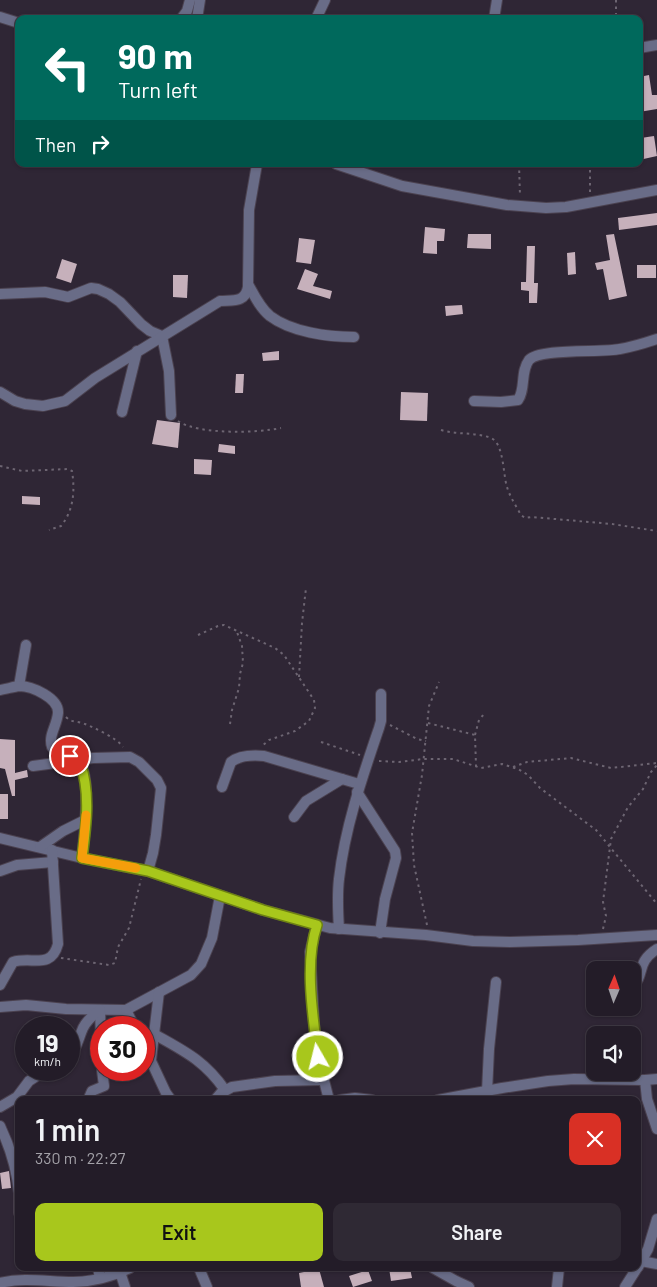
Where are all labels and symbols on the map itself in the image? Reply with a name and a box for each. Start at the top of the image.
pin [49,735,91,777]
north arrow [586,961,641,1016]
speed limit sign: 30 [90,1016,155,1081]
position arrow [291,1030,343,1082]

